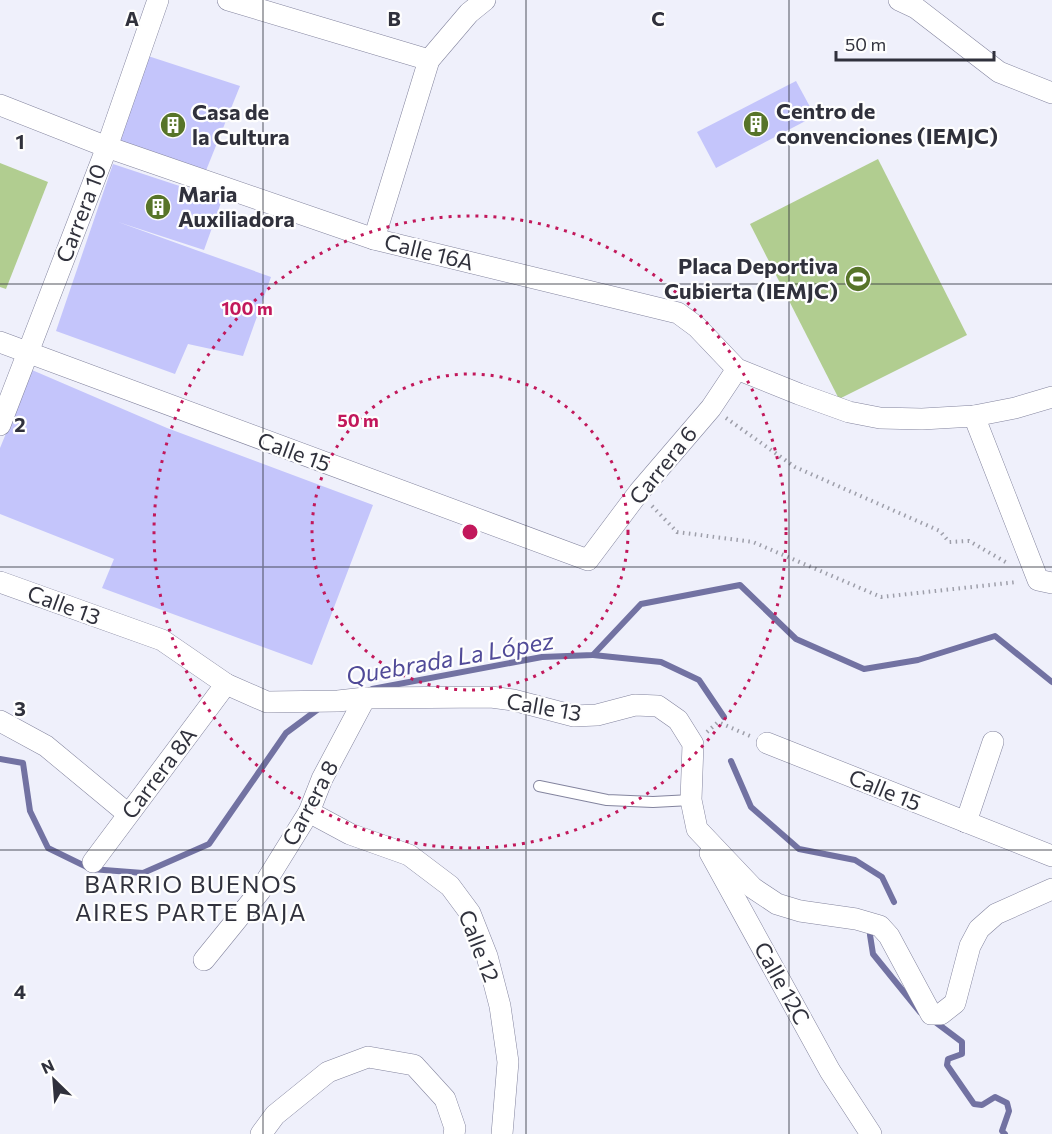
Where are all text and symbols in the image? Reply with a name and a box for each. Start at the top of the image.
text: A [125,6,139,30]
text: B [387,6,401,30]
text: C [651,6,665,30]
scale bar [836,24,994,62]
text: 50 m [845,33,886,55]
place label: Centro de convenciones (IEMJC) [776,97,998,149]
place label: Casa de la Cultura [192,98,290,150]
building icon: Centro de convenciones (IEMJC) [741,109,771,139]
building icon: Casa de la Cultura [158,110,188,140]
text: 1 [15,129,25,153]
street label: Carrera 10 [49,160,112,266]
place label: Maria Auxiliadora [178,180,295,232]
building icon: Maria Auxiliadora [143,192,173,222]
street label: Calle 16A [382,227,477,276]
place label: Placa Deportiva Cubierta (IEMJC) [664,252,838,304]
sports icon: Placa Deportiva Cubierta (IEMJC) [843,264,873,294]
text: 100 m [221,297,273,319]
text: 50 m [337,409,379,431]
text: 2 [14,412,26,436]
street label: Carrera 6 [623,420,702,509]
street label: Calle 15 [254,426,334,477]
centre of rings [460,522,480,542]
street label: Calle 13 [24,579,104,630]
water label: Quebrada La López [344,625,556,690]
street label: Calle 13 [505,687,584,726]
text: 3 [14,696,26,720]
street label: Carrera 8A [115,722,202,824]
street label: Carrera 8 [276,755,343,850]
street label: Calle 15 [845,763,925,816]
district label: BARRIO BUENOS AIRES PARTE BAJA [75,869,307,926]
street label: Calle 12 [453,906,506,986]
street label: Calle 12C [749,937,816,1029]
text: 4 [14,979,26,1003]
north arrow [24,1050,84,1110]
text: N [38,1055,57,1077]

